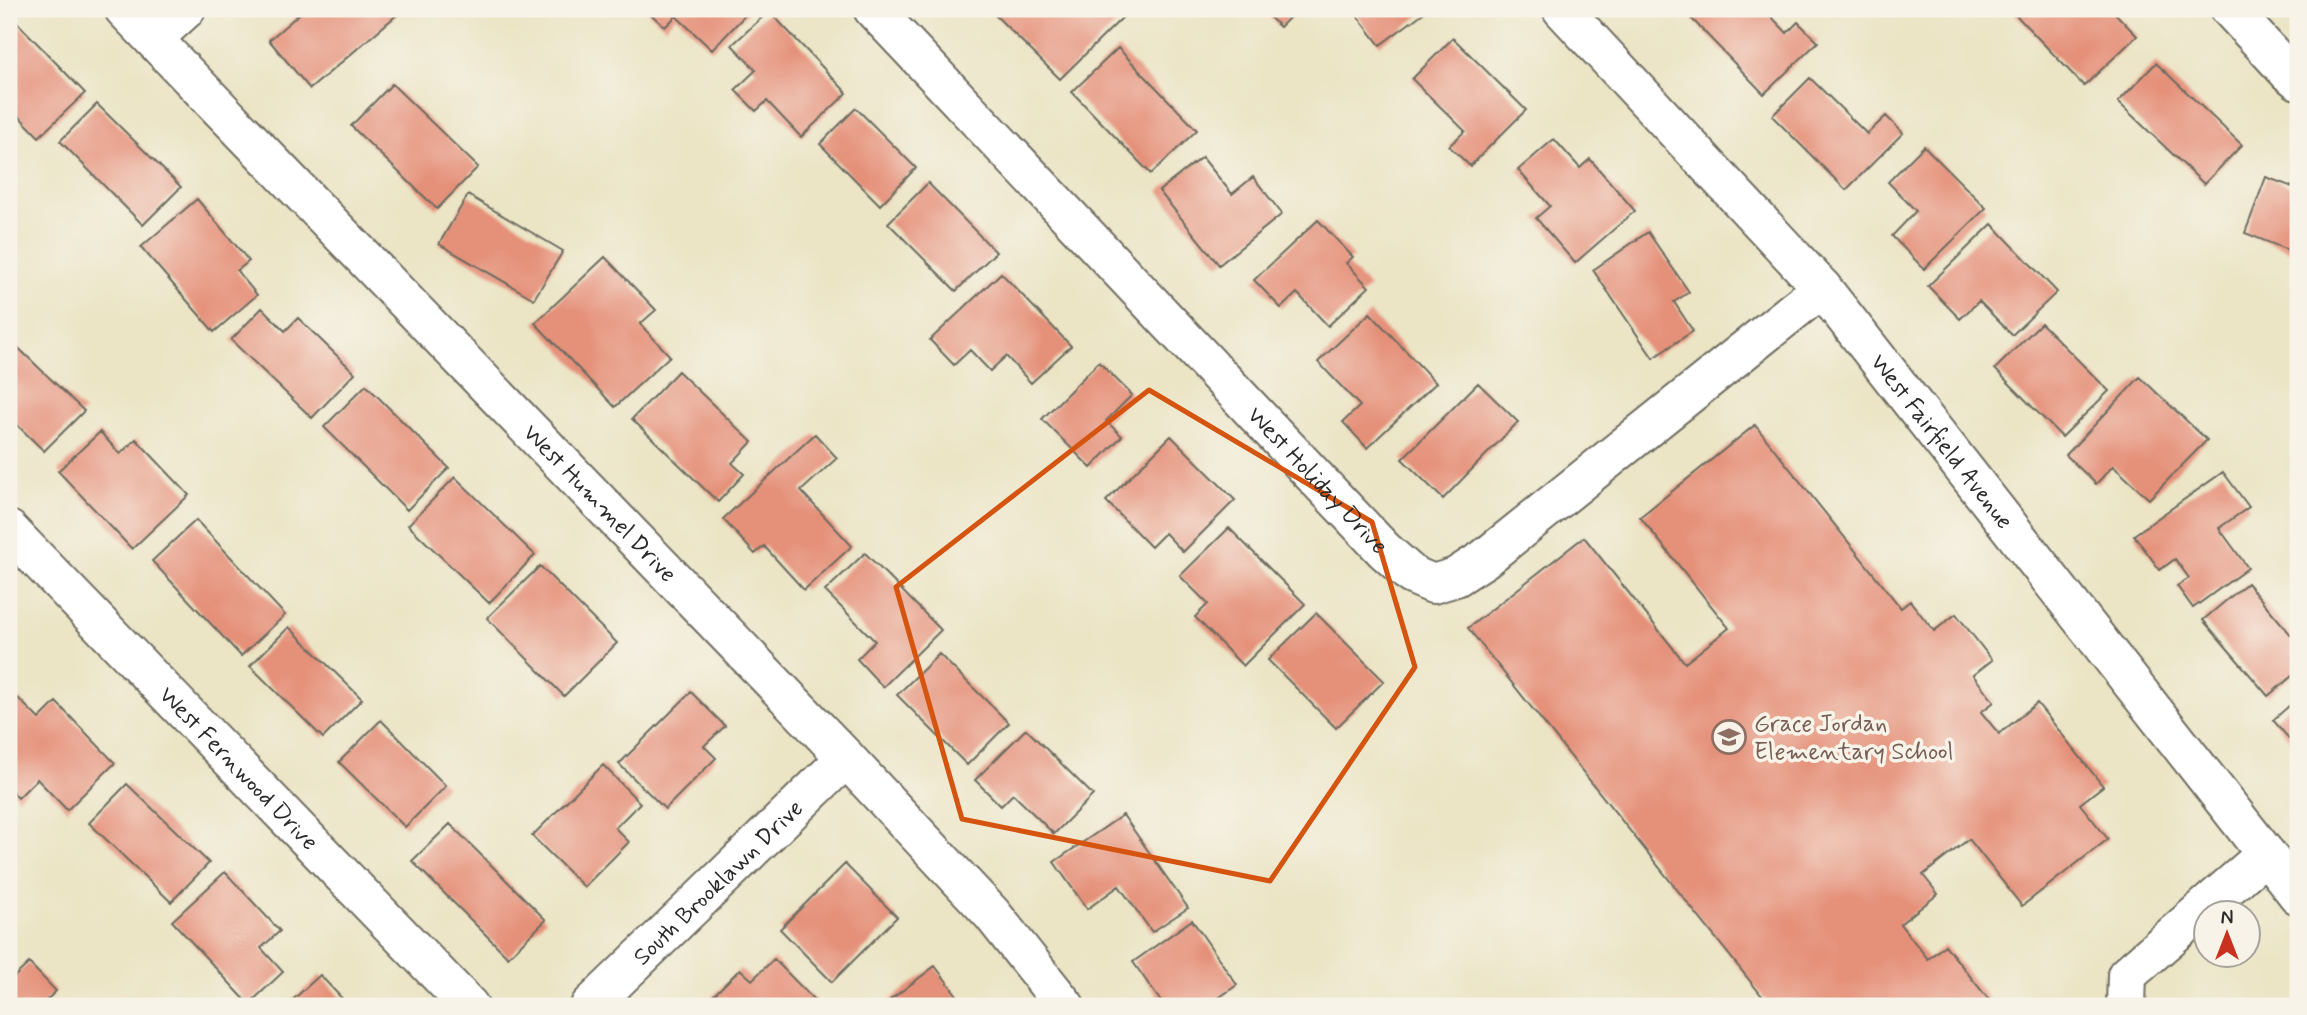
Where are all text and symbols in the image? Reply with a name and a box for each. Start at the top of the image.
street label: West Fairfield Avenue [1863,348,2019,536]
street label: West Holiday Drive [1240,401,1394,561]
street label: West Hummel Drive [516,418,682,590]
street label: West Fernwood Drive [152,680,324,858]
place label: Grace Jordan Elementary School [1754,709,1953,768]
school or university icon: Grace Jordan Elementary School [1710,718,1748,756]
street label: South Brooklawn Drive [627,794,811,973]
north arrow [2192,900,2262,970]
text: N [2221,906,2233,931]

